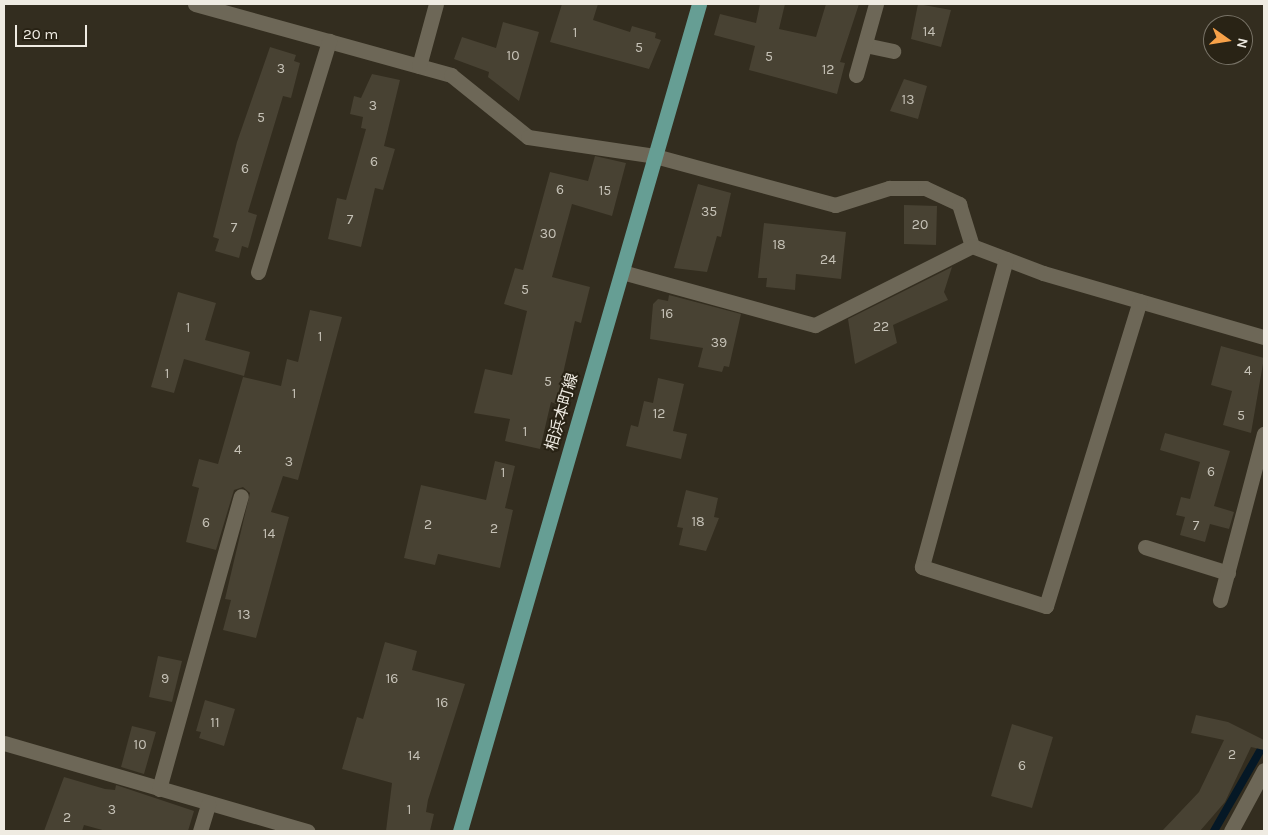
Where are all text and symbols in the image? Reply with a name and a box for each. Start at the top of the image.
scale bar [18,15,90,47]
north arrow [1203,15,1253,65]
house number: 14 [923,24,935,40]
text: 20 m [23,25,58,43]
house number: 1 [573,25,577,41]
text: N [1233,36,1252,50]
house number: 5 [635,40,643,56]
house number: 10 [507,48,519,64]
house number: 5 [765,49,773,65]
house number: 3 [277,61,285,77]
house number: 12 [822,62,834,78]
house number: 13 [902,92,914,108]
house number: 3 [369,98,377,114]
house number: 5 [257,110,265,126]
house number: 6 [370,154,378,170]
house number: 6 [241,161,249,177]
house number: 6 [556,182,564,198]
house number: 15 [599,183,611,199]
house number: 35 [701,204,717,220]
house number: 7 [347,212,353,228]
house number: 20 [912,217,928,233]
house number: 7 [231,220,237,236]
house number: 30 [540,226,556,242]
house number: 18 [772,237,786,253]
house number: 24 [820,252,836,268]
house number: 5 [521,282,529,298]
house number: 16 [661,306,673,322]
house number: 22 [873,319,889,335]
house number: 1 [186,320,190,336]
house number: 1 [318,329,322,345]
house number: 39 [711,335,727,351]
house number: 4 [1244,363,1252,379]
house number: 1 [165,366,169,382]
street label: 相浜本町線 [542,371,582,453]
house number: 5 [544,374,552,390]
house number: 1 [292,386,296,402]
house number: 12 [653,406,665,422]
house number: 5 [1237,408,1245,424]
house number: 1 [523,424,527,440]
house number: 4 [234,442,242,458]
house number: 3 [285,454,293,470]
house number: 6 [1207,464,1215,480]
house number: 1 [501,465,505,481]
house number: 18 [691,514,705,530]
house number: 6 [202,515,210,531]
house number: 2 [424,517,432,533]
house number: 7 [1193,518,1199,534]
house number: 2 [490,521,498,537]
house number: 14 [263,526,275,542]
house number: 13 [238,607,250,623]
house number: 9 [161,671,169,687]
house number: 16 [386,671,398,687]
house number: 16 [436,695,448,711]
house number: 11 [210,715,220,731]
house number: 10 [134,737,146,753]
house number: 2 [1228,747,1236,763]
house number: 14 [408,748,420,764]
house number: 6 [1018,758,1026,774]
house number: 3 [108,802,116,818]
house number: 1 [407,802,411,818]
house number: 2 [63,810,71,826]

